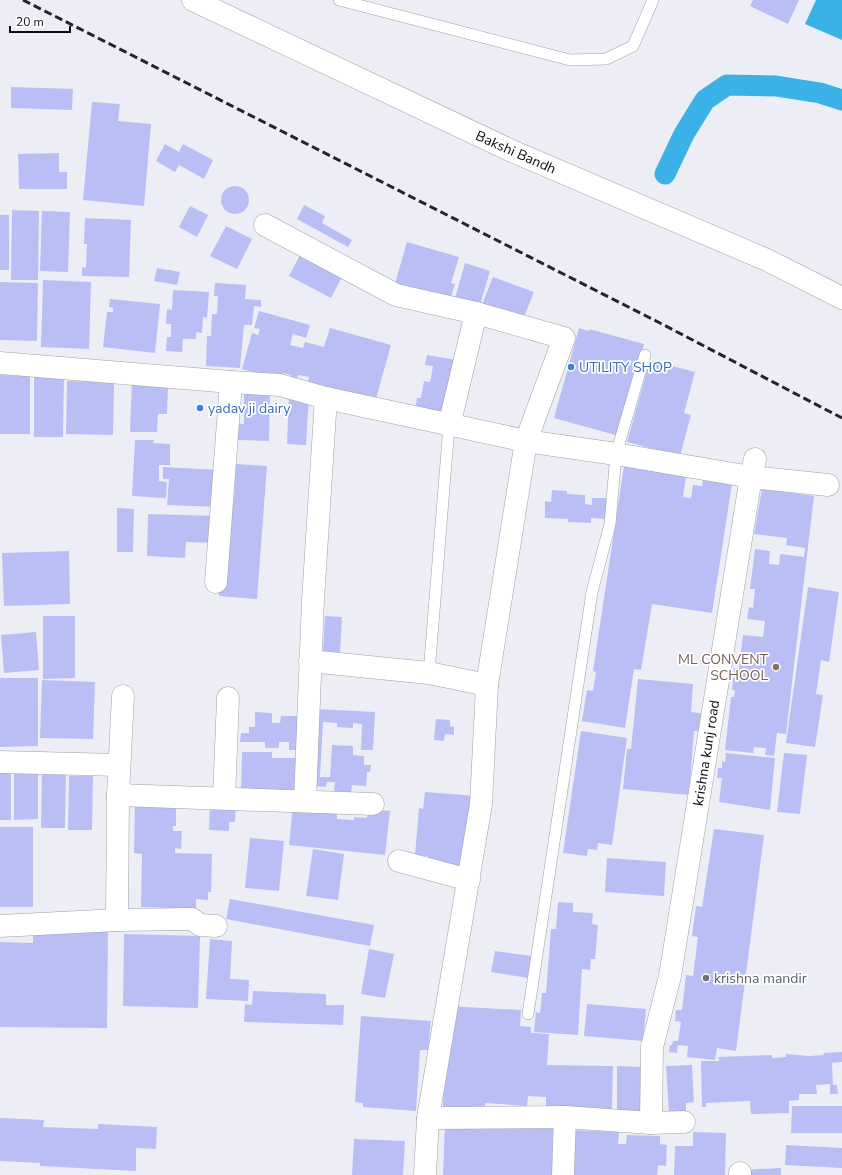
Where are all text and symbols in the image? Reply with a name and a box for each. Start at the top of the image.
scale bar [10,8,70,34]
text: 20 m [16,14,44,30]
street label: Bakshi Bandh [473,126,559,179]
place label: UTILITY SHOP [579,358,672,377]
marker: UTILITY SHOP [566,362,576,372]
place label: yadav ji dairy [208,399,291,418]
marker: yadav ji dairy [195,403,205,413]
place label: ML CONVENT SCHOOL [678,650,769,685]
marker: ML CONVENT SCHOOL [771,662,781,672]
street label: krishna kunj road [689,699,724,807]
place label: krishna mandir [714,969,807,988]
marker: krishna mandir [701,973,711,983]

